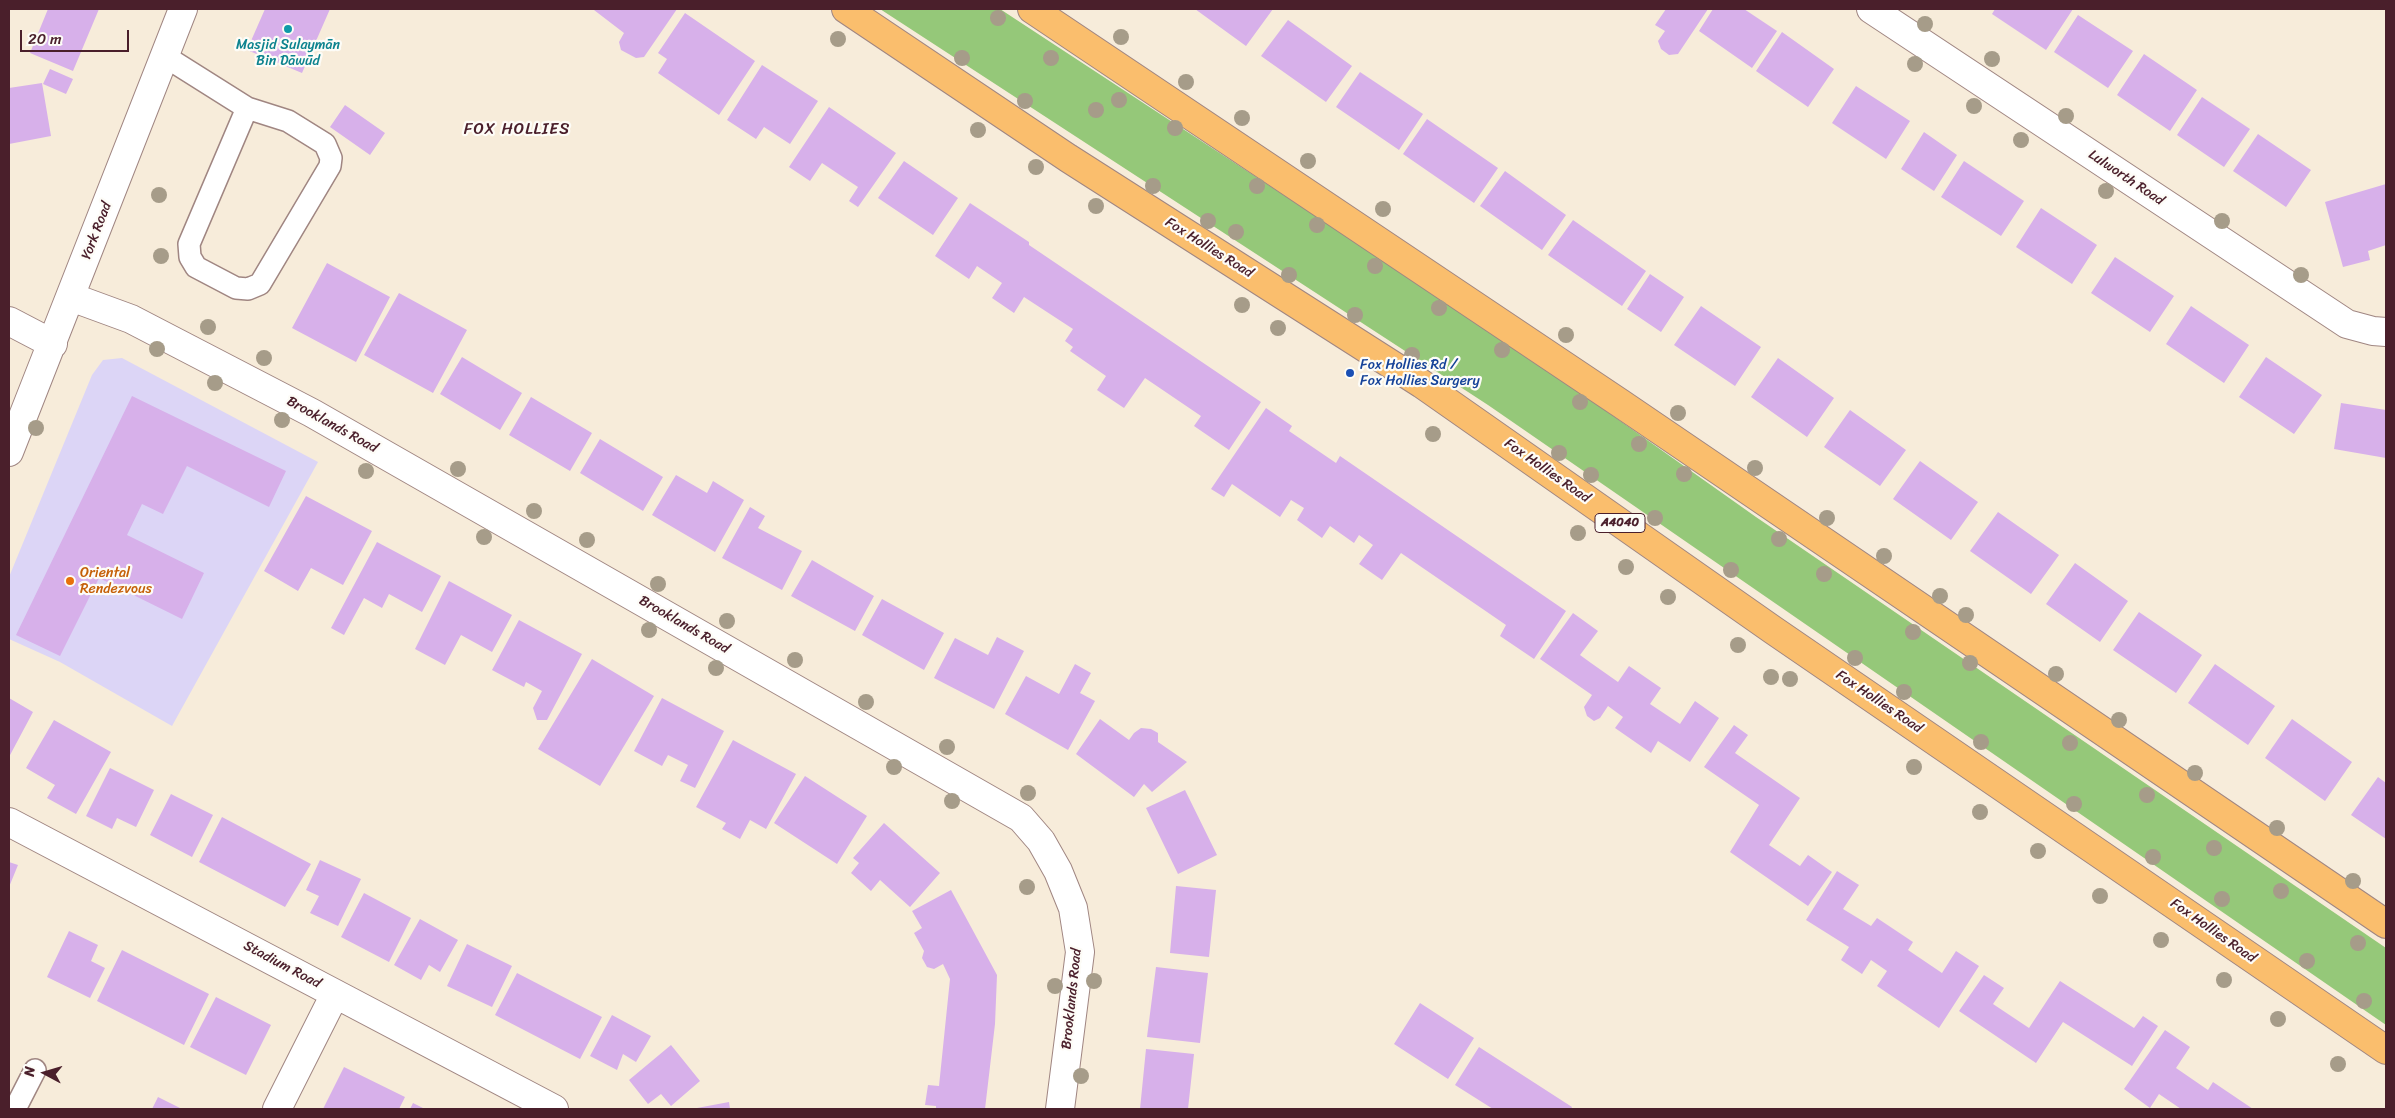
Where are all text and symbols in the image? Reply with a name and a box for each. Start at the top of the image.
scale bar [22,20,131,52]
marker: Masjid Sulaymān Bin Dāwūd [282,23,294,35]
text: 20 m [28,26,62,52]
place label: Masjid Sulaymān Bin Dāwūd [236,37,340,70]
district label: FOX HOLLIES [463,120,571,140]
street label: Lulworth Road [2085,147,2167,209]
street label: York Road [78,200,116,262]
street label: Fox Hollies Road [1162,214,1256,282]
place label: Fox Hollies Rd / Fox Hollies Surgery [1360,357,1480,390]
marker: Fox Hollies Rd / Fox Hollies Surgery [1344,367,1356,379]
street label: Brooklands Road [284,393,380,457]
street label: Fox Hollies Road [1501,435,1593,507]
road number: A4040 [1595,514,1645,532]
place label: Oriental Rendezvous [80,565,152,598]
marker: Oriental Rendezvous [64,575,76,587]
street label: Brooklands Road [636,592,732,658]
street label: Fox Hollies Road [1833,667,1925,737]
street label: Fox Hollies Road [2167,895,2259,967]
street label: Stadium Road [240,938,324,992]
street label: Brooklands Road [1058,948,1086,1050]
north arrow [20,1048,70,1098]
text: N [17,1065,43,1078]

